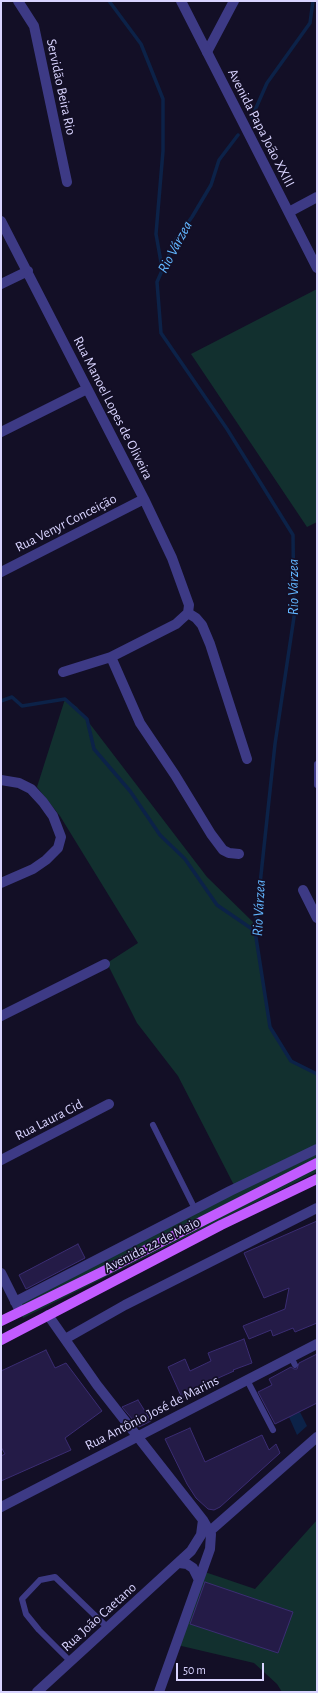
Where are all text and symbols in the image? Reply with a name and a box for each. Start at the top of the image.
street label: Servidão Beira Rio [43,37,79,137]
street label: Avenida Papa João XXIII [224,66,298,190]
water label: Rio Várzea [154,218,196,276]
street label: Rua Manoel Lopes de Oliveira [69,333,157,483]
street label: Rua Venyr Conceição [12,490,120,556]
water label: Rio Várzea [284,559,302,615]
water label: Rio Várzea [249,879,269,937]
street label: Rua Laura Cid [12,1096,86,1144]
street label: Avenida 22 de Maio [101,1214,203,1276]
street label: Rua Antônio José de Marins [82,1372,222,1454]
street label: Rua João Caetano [58,1579,140,1655]
scale bar [178,1655,266,1681]
text: 50 m [183,1664,206,1676]

